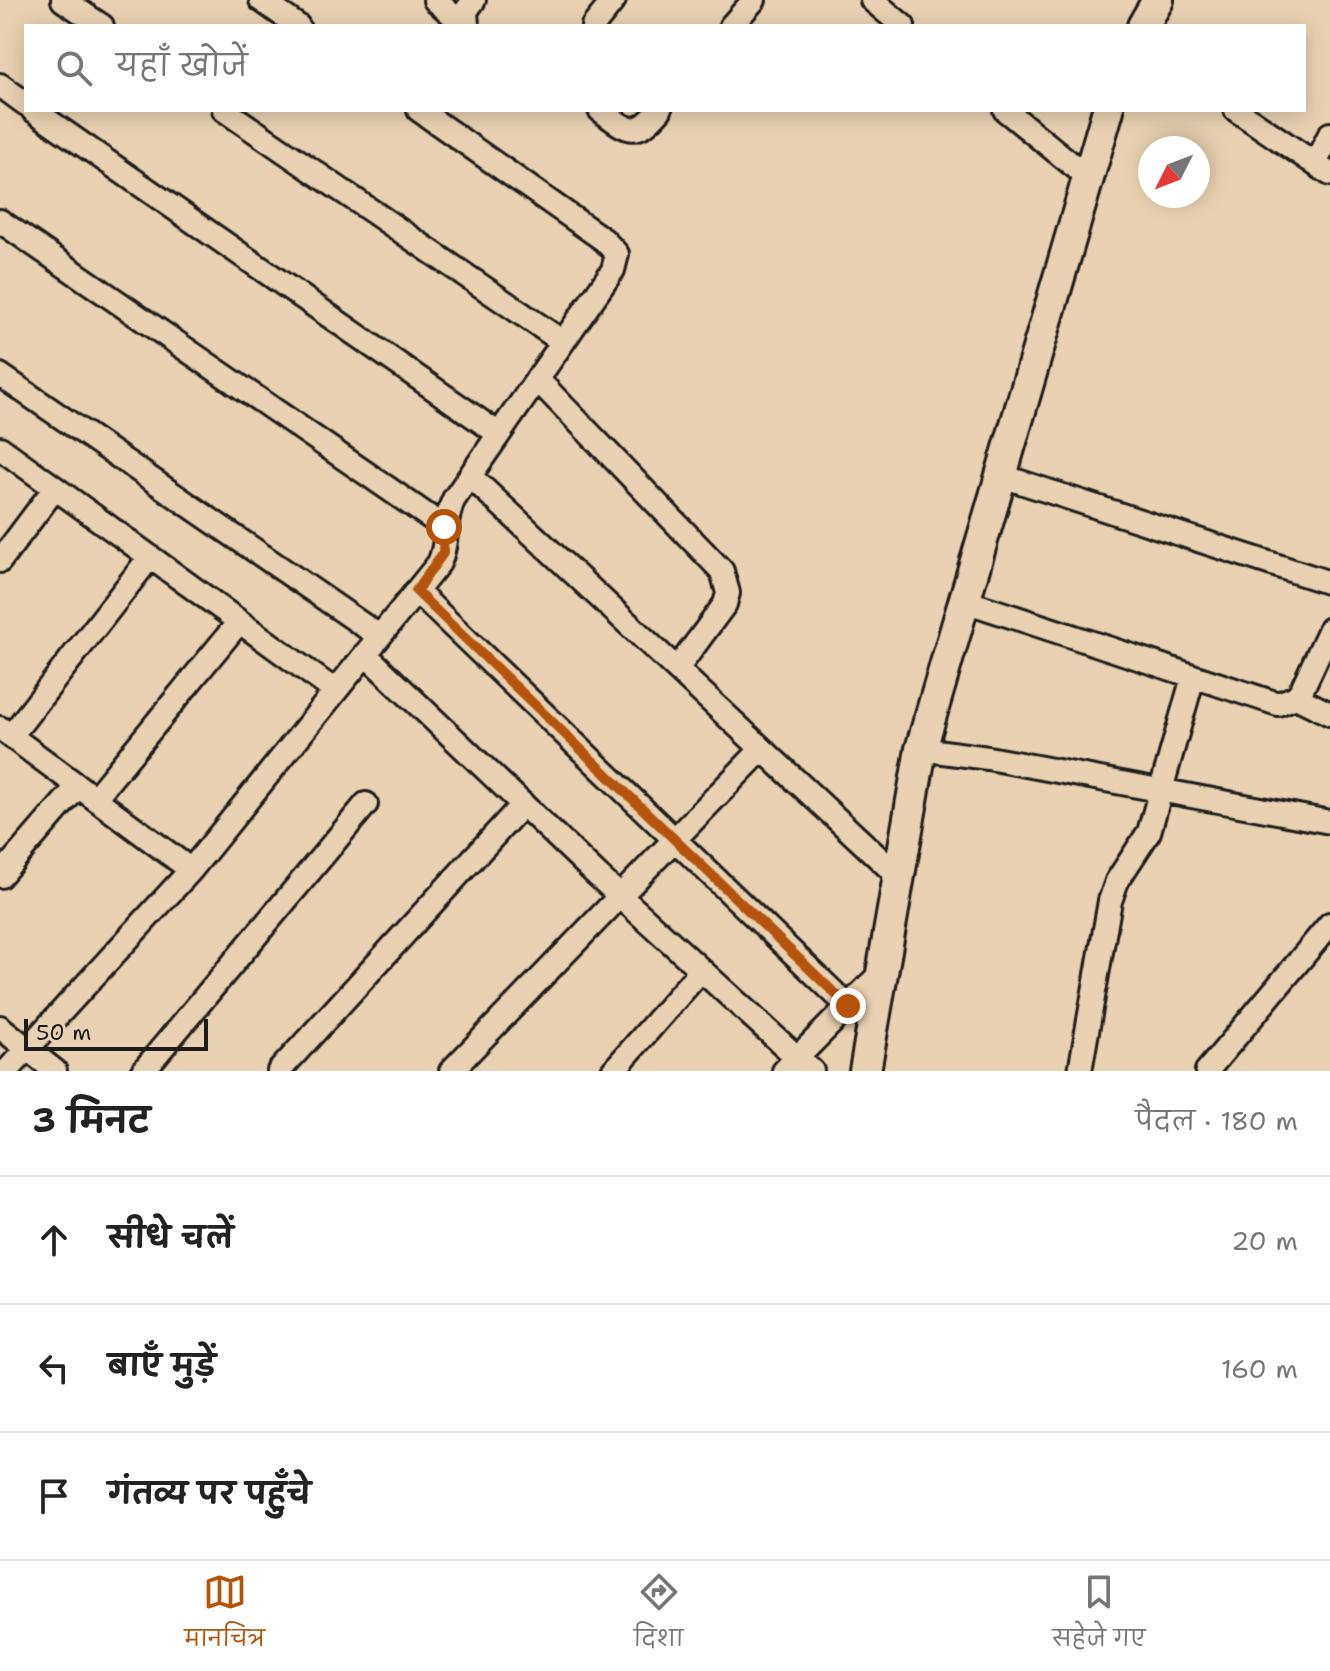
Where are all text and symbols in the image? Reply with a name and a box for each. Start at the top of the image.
search box [24,24,1306,112]
text: यहाँ खोजें [116,45,248,86]
icon: search [52,46,96,90]
north arrow [1138,136,1210,208]
route start [426,509,462,545]
route end [830,988,866,1024]
scale bar [24,1015,208,1051]
text: 50 m [36,1018,91,1047]
text: 3 मिनट [32,1097,150,1143]
text: पैदल · 180 m [1135,1103,1298,1138]
text: सीधे चलें [108,1217,233,1258]
icon: ahead [32,1218,76,1262]
text: 20 m [1231,1223,1298,1258]
text: बाएँ मुड़ें [108,1345,216,1386]
icon: left [32,1346,76,1390]
text: 160 m [1221,1351,1298,1386]
text: गंतव्य पर पहुँचे [108,1473,311,1514]
icon: arrive [32,1474,76,1518]
tab: मानचित्र [184,1570,265,1663]
tab: दिशा [634,1570,684,1663]
tab: सहेजे गए [1052,1570,1146,1663]

